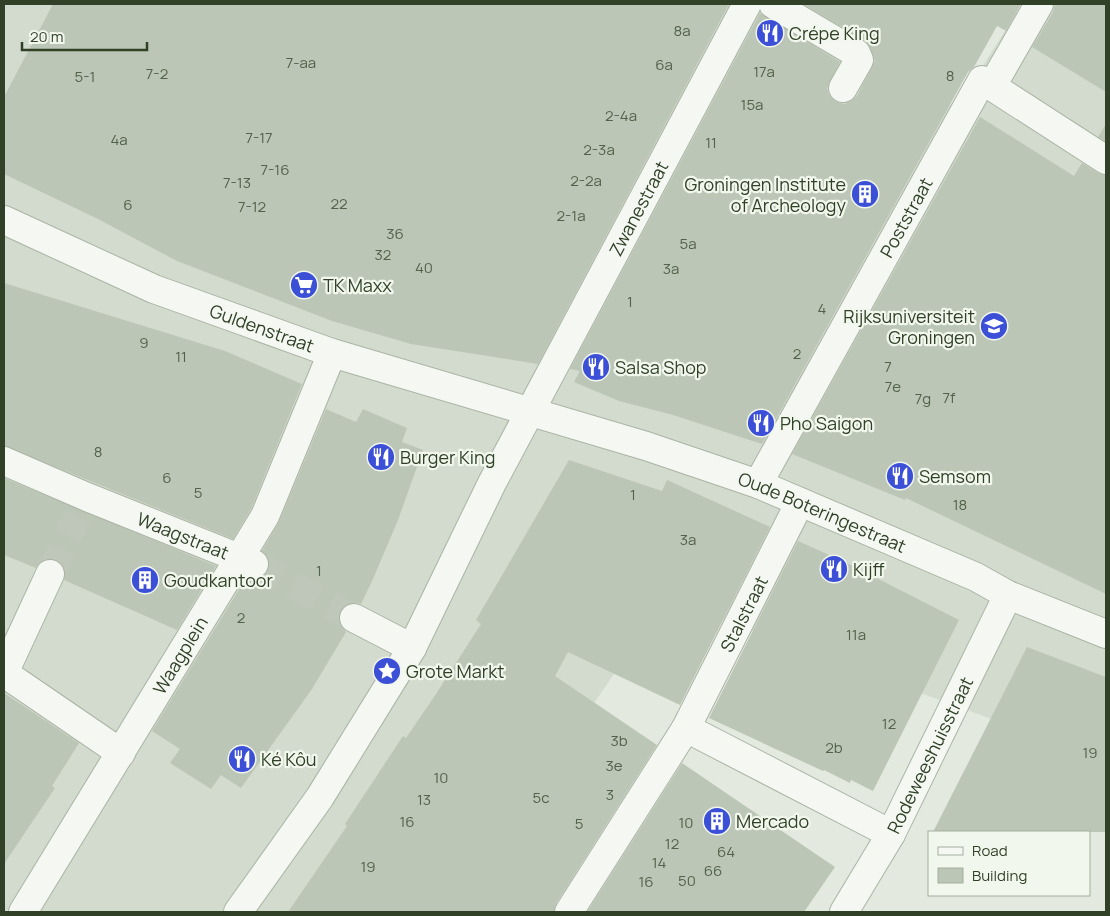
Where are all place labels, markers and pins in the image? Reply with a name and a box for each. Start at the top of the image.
restaurant icon: Crépe King [755,18,785,48]
place label: Crépe King [789,21,880,45]
place label: Groningen Institute of Archeology [685,172,846,217]
building icon: Groningen Institute of Archeology [850,179,880,209]
supermarket icon: TK Maxx [289,270,319,300]
place label: TK Maxx [323,273,392,297]
place label: Rijksuniversiteit Groningen [843,304,975,349]
school or university icon: Rijksuniversiteit Groningen [979,311,1009,341]
restaurant icon: Salsa Shop [581,352,611,382]
place label: Salsa Shop [615,355,706,379]
restaurant icon: Pho Saigon [746,408,776,438]
place label: Pho Saigon [780,411,873,435]
restaurant icon: Burger King [366,442,396,472]
place label: Burger King [400,445,495,469]
restaurant icon: Semsom [885,461,915,491]
place label: Semsom [919,464,991,488]
restaurant icon: Kijff [819,554,849,584]
place label: Kijff [853,557,884,581]
building icon: Goudkantoor [130,565,160,595]
place label: Goudkantoor [164,568,273,592]
place icon: Grote Markt [372,656,402,686]
place label: Grote Markt [406,659,504,683]
restaurant icon: Ké Kôu [227,744,257,774]
place label: Ké Kôu [261,747,317,771]
building icon: Mercado [702,806,732,836]
place label: Mercado [736,809,809,833]

